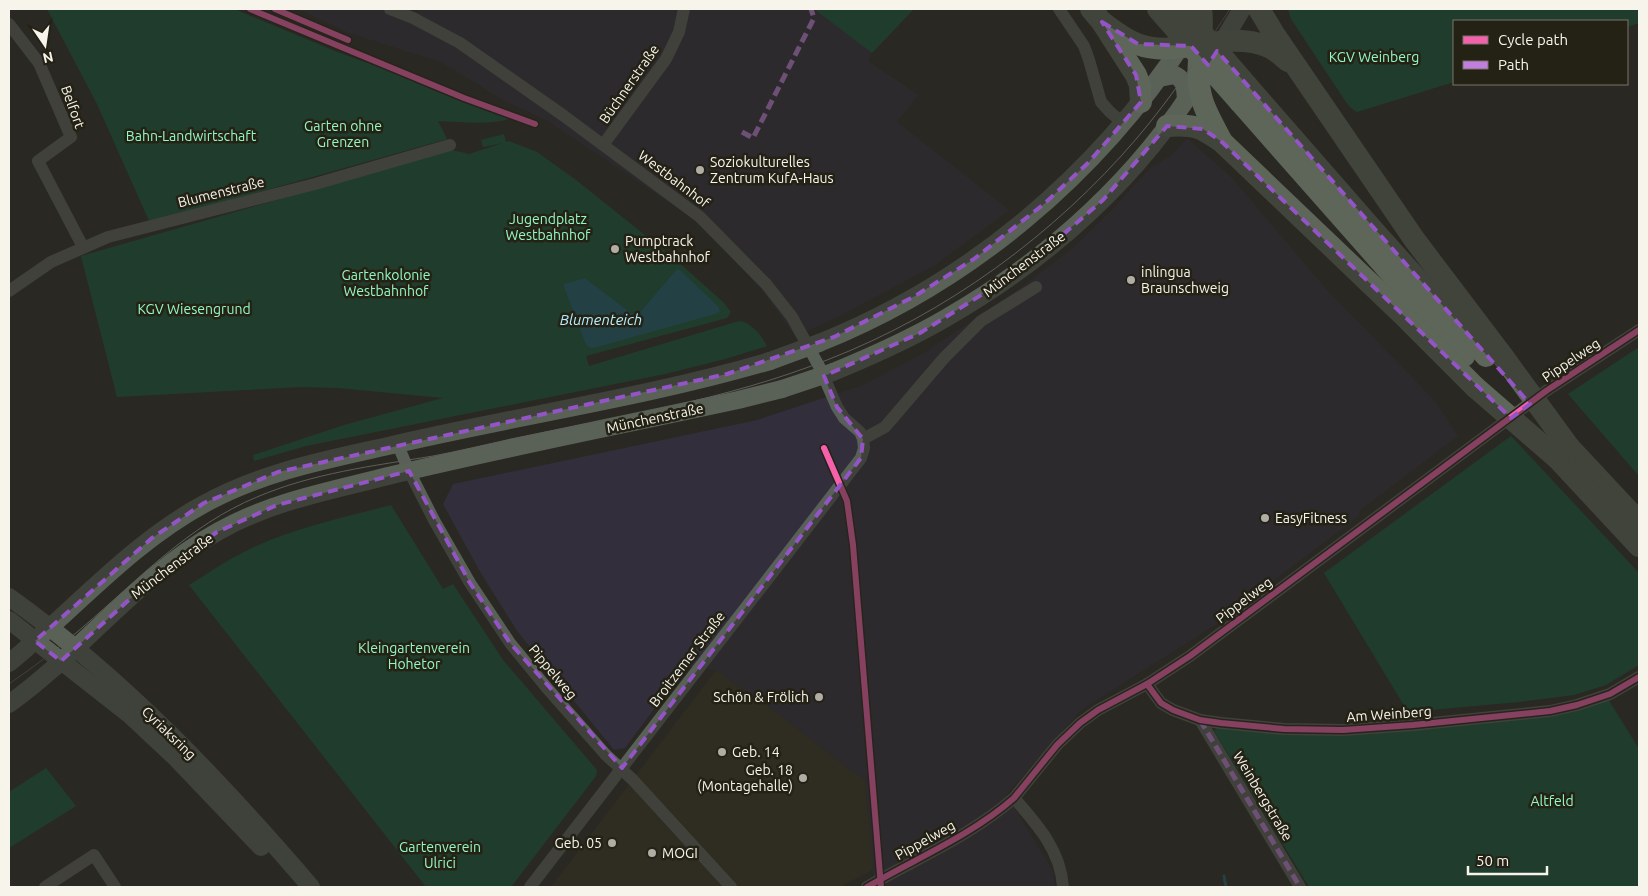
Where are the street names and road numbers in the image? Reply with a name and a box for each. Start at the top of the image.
street label: Büchnerstraße [596,41,662,127]
street label: Belfort [58,83,88,131]
street label: Westbahnhof [635,147,713,211]
street label: Blumenstraße [176,174,266,210]
street label: Münchenstraße [980,228,1068,300]
street label: Pippelweg [1539,335,1603,385]
street label: Münchenstraße [605,400,705,436]
street label: Münchenstraße [128,530,216,602]
street label: Pippelweg [1213,574,1275,626]
street label: Broitzemer Straße [646,608,728,710]
street label: Pippelweg [526,642,580,702]
street label: Cyriaksring [139,703,199,763]
street label: Am Weinberg [1346,703,1432,725]
street label: Weinbergstraße [1230,748,1296,844]
street label: Pippelweg [892,817,958,863]

